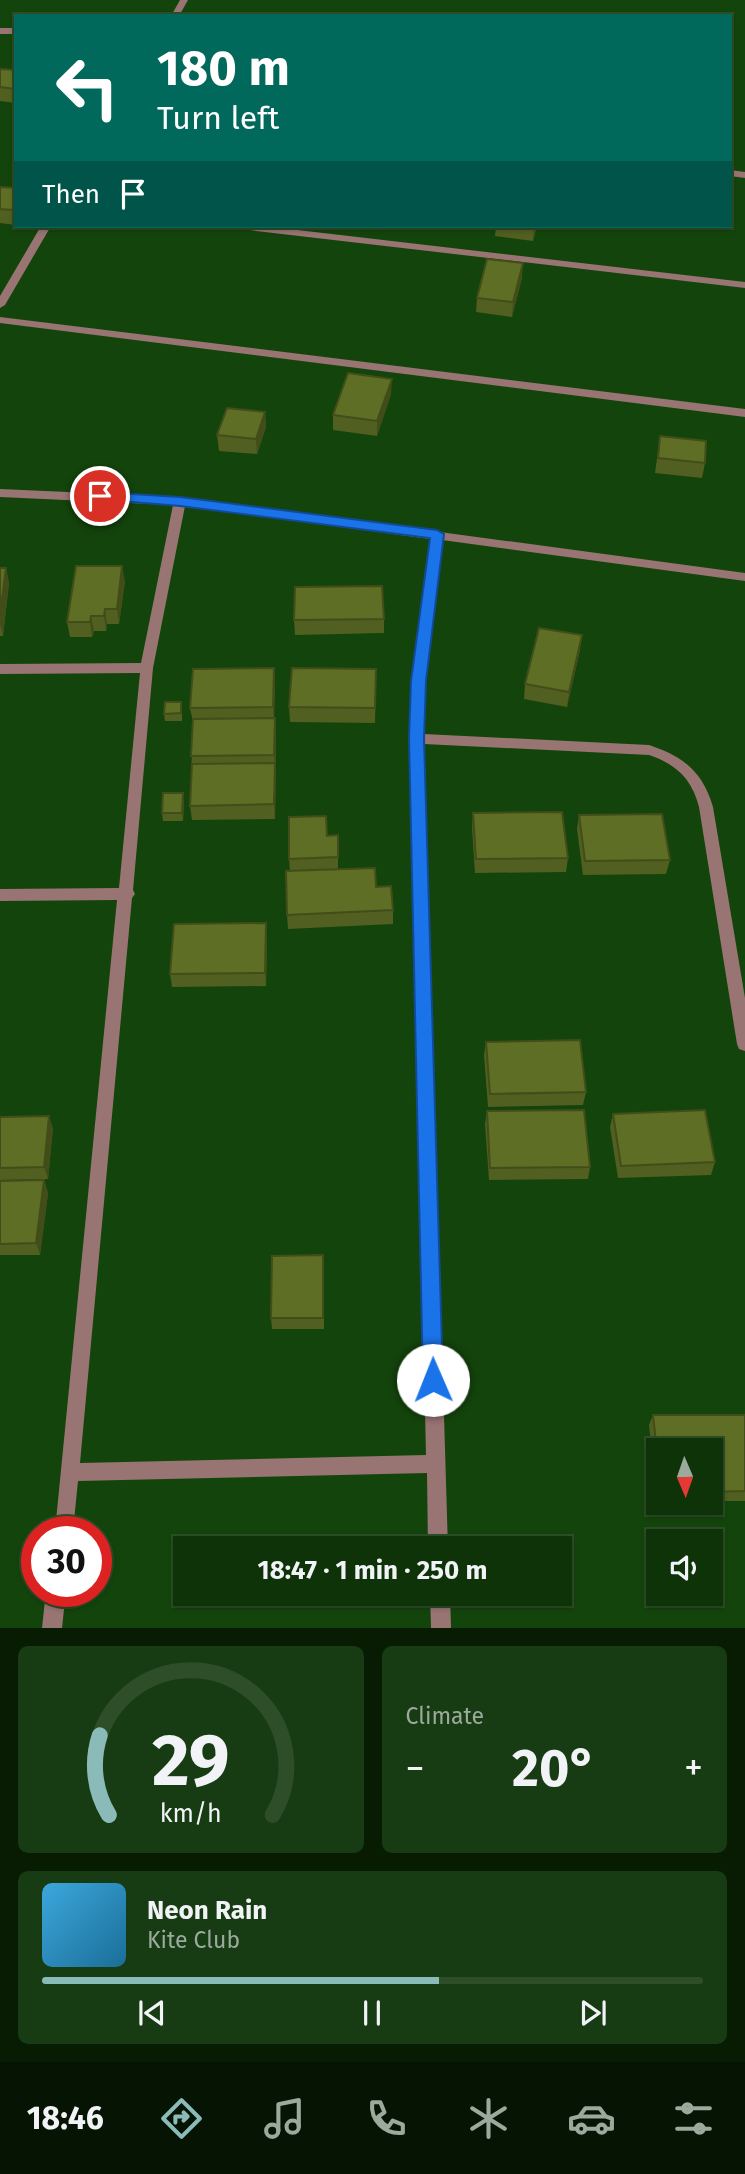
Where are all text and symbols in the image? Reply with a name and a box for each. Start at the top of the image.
text: 180 m [157,39,290,98]
icon: left [42,42,133,133]
text: Turn left [157,99,279,137]
icon: arrive [114,175,152,213]
text: Then [42,179,100,210]
pin [70,466,130,526]
icon: arrive [81,477,119,515]
position arrow [396,1343,470,1417]
north arrow [646,1438,723,1516]
map controls [646,1438,723,1606]
speed limit sign: 30 [21,1516,112,1607]
button: sound [646,1529,723,1606]
text: 18:47 · 1 min · 250 m [258,1555,487,1586]
text: Climate [406,1702,484,1730]
text: 29 [152,1718,230,1805]
text: 20° [512,1737,596,1800]
text: − [406,1745,425,1791]
text: + [684,1745,703,1791]
text: km/h [160,1799,222,1829]
text: Neon Rain [147,1895,267,1926]
text: Kite Club [147,1926,240,1954]
icon: previous [133,1994,171,2032]
icon: pause [353,1994,391,2032]
icon: next [574,1994,612,2032]
icon: directions [157,2094,206,2143]
icon: music [260,2094,309,2143]
icon: phone [362,2094,411,2143]
icon: climate [464,2094,513,2143]
icon: car [567,2094,616,2143]
icon: filters [669,2094,718,2143]
text: 18:46 [27,2099,104,2137]

